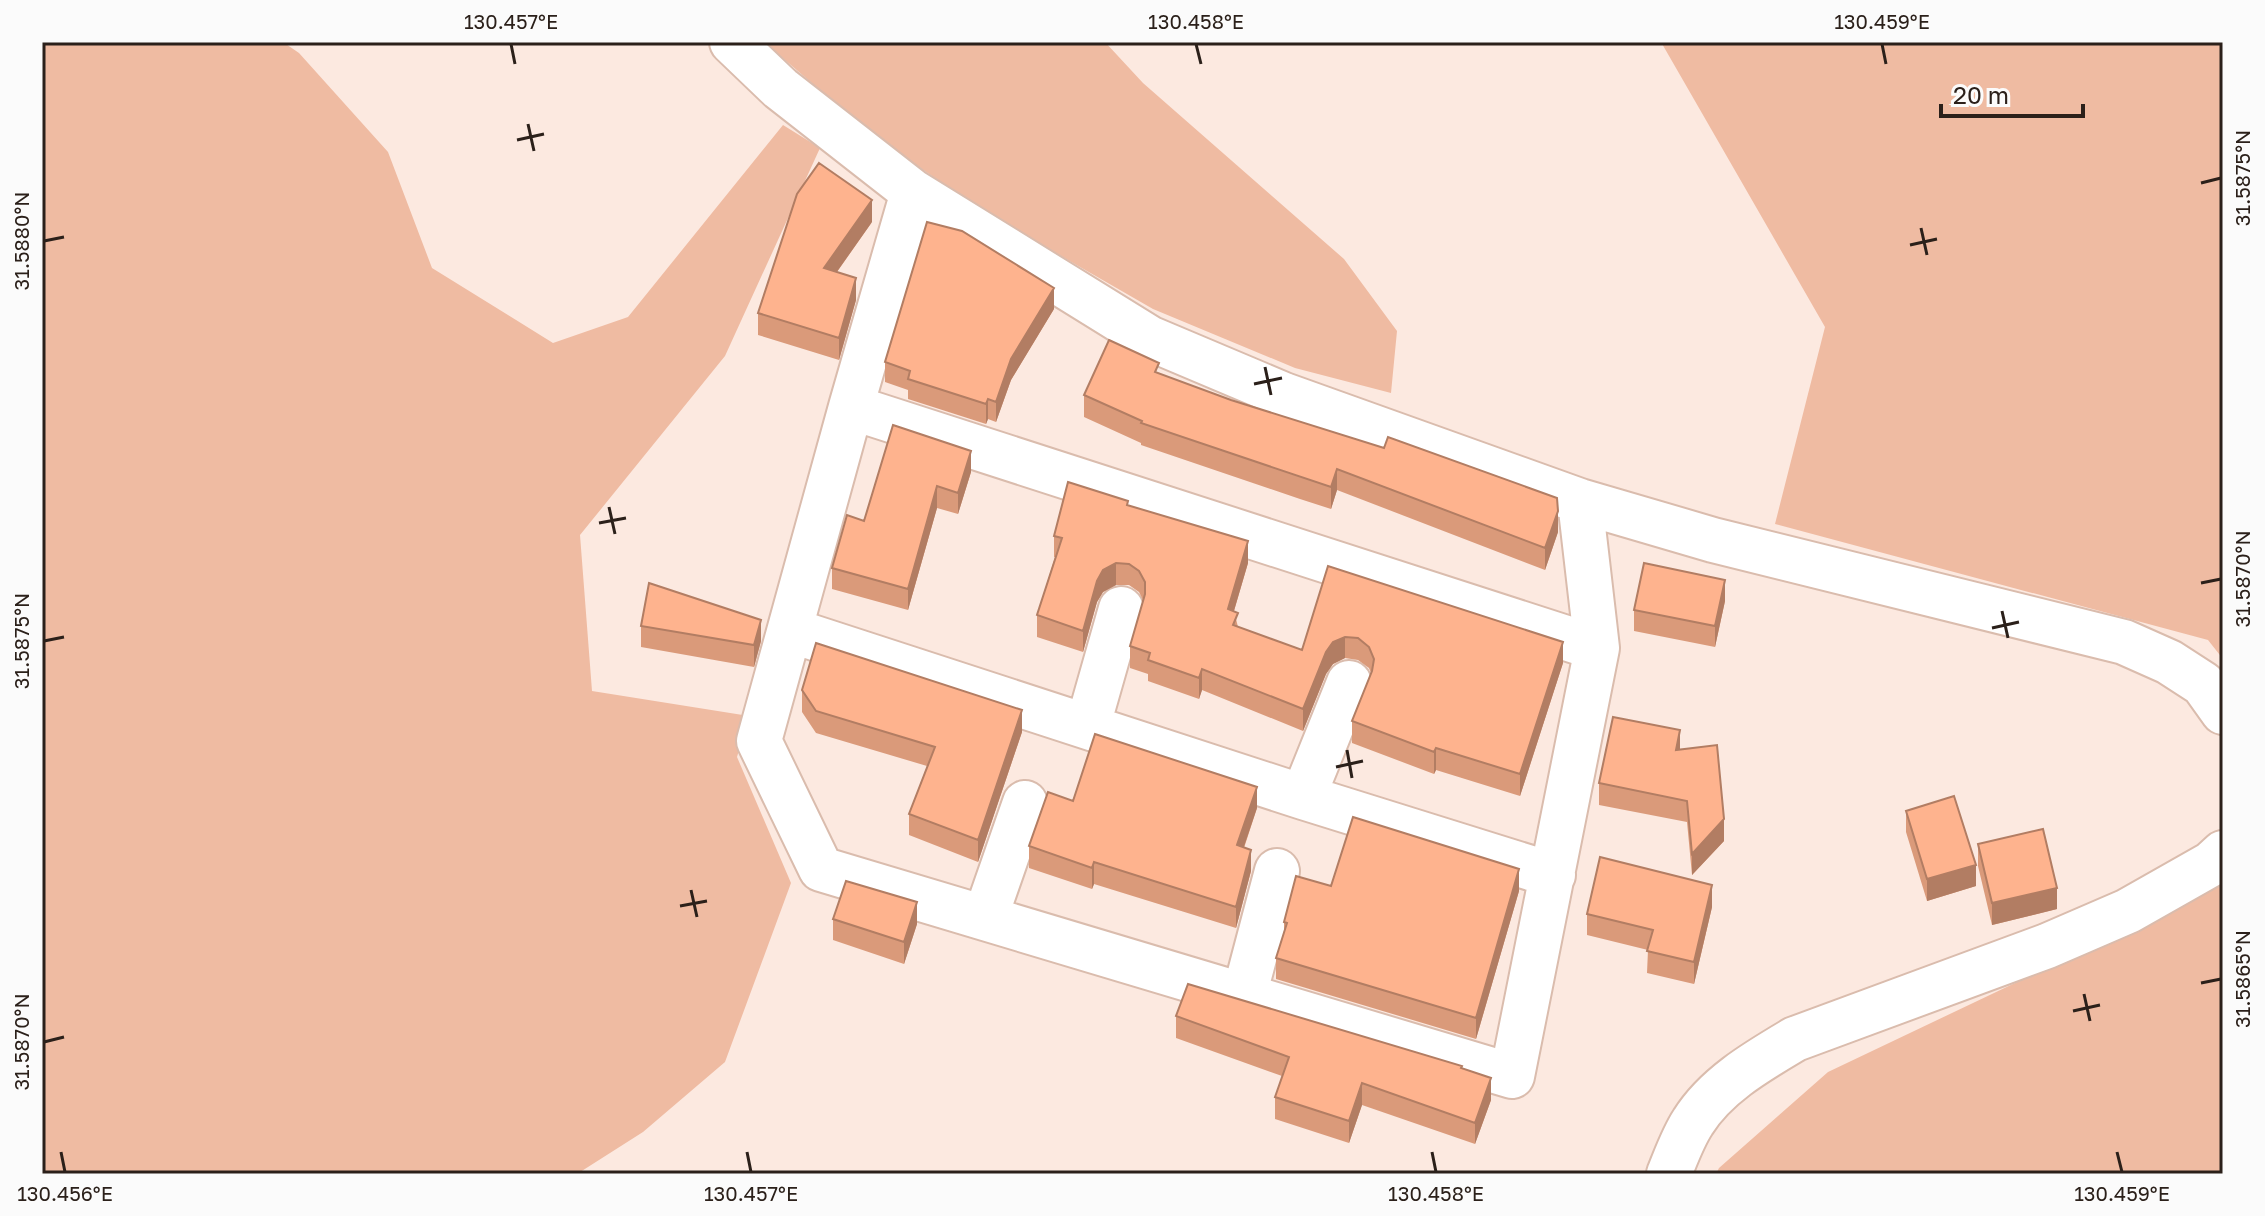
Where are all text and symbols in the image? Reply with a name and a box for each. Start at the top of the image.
text: 130.457°E [464,9,558,33]
text: 130.458°E [1148,9,1244,33]
text: 130.459°E [1834,9,1930,33]
scale bar [1941,68,2083,118]
text: 20 m [1953,80,2009,109]
text: 31.5875°N [2230,130,2254,226]
text: 31.5880°N [9,192,33,290]
text: 31.5870°N [2230,530,2254,628]
text: 31.5875°N [9,593,33,689]
text: 31.5865°N [2230,930,2254,1028]
text: 31.5870°N [9,993,33,1091]
text: 130.456°E [17,1181,113,1205]
text: 130.457°E [704,1181,798,1205]
text: 130.458°E [1388,1181,1484,1205]
text: 130.459°E [2074,1181,2170,1205]

